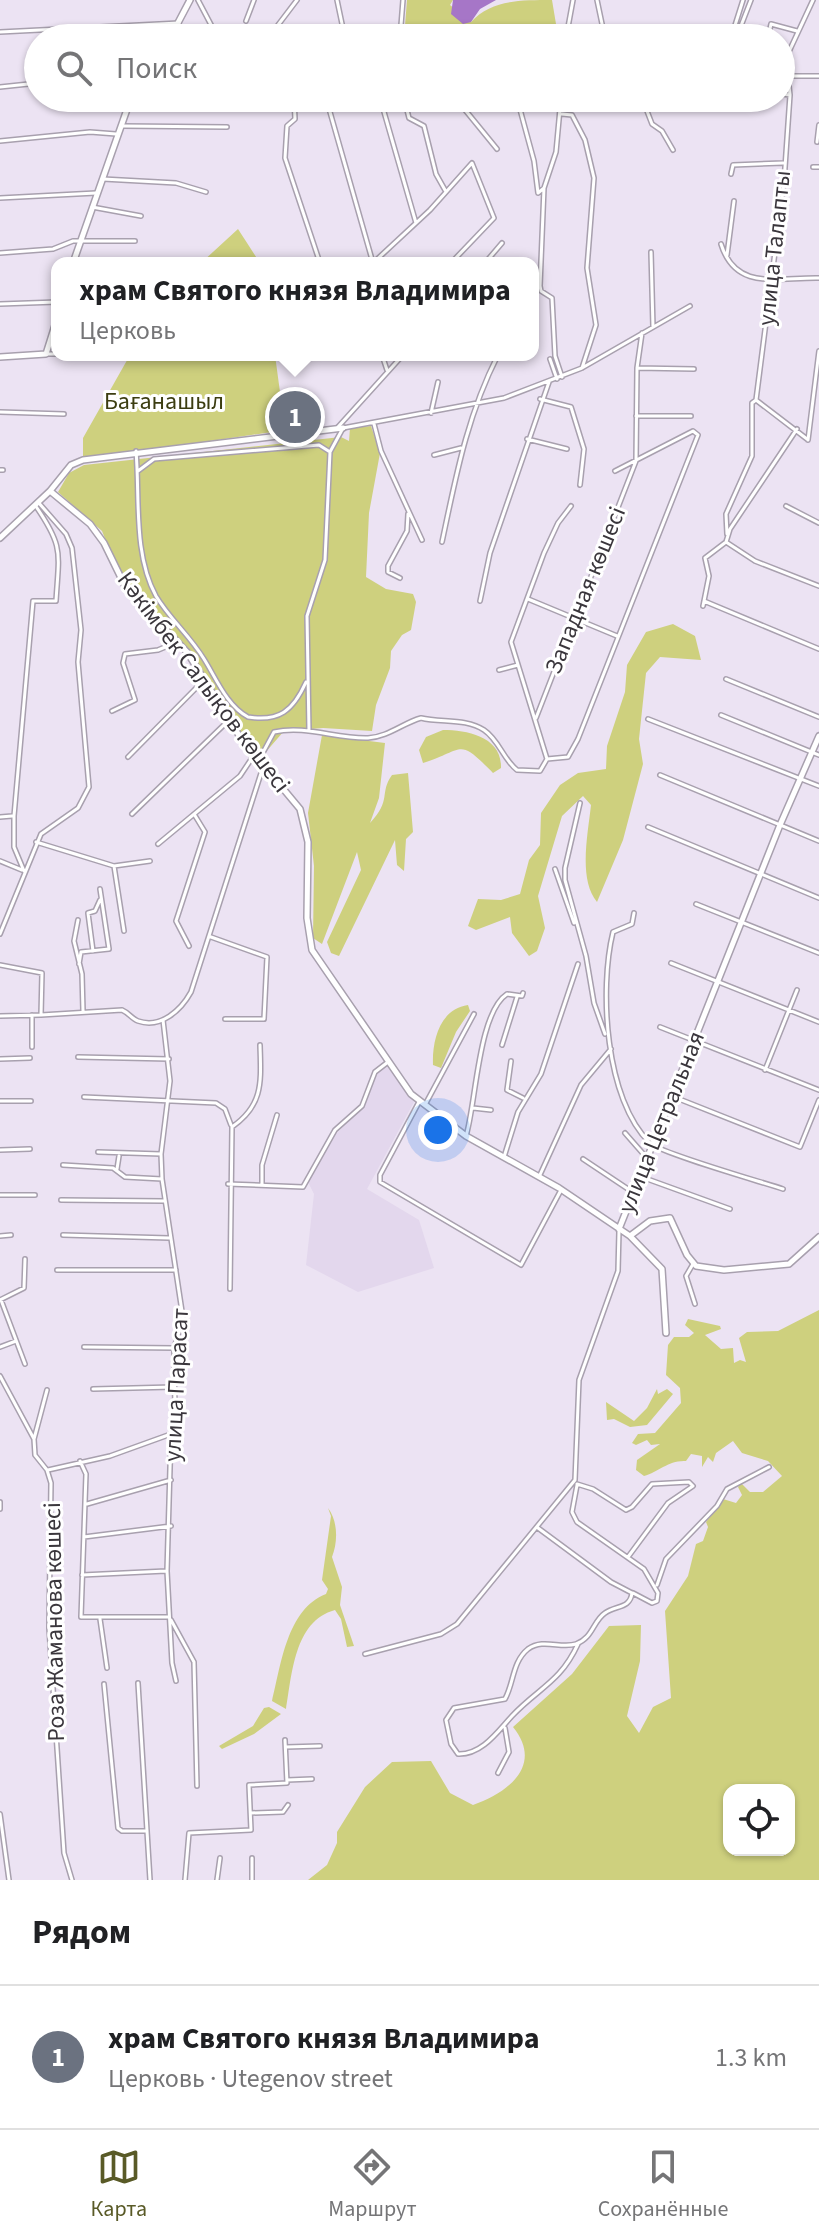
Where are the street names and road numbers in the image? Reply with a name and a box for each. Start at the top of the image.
street label: улица Талапты [749,169,800,328]
street label: Западная көшесі [536,501,635,679]
street label: Кәкімбек Салықов көшесі [109,564,299,800]
street label: улица Цетральная [609,1026,714,1218]
street label: улица Парасат [155,1307,198,1463]
street label: Роза Жаманова көшесі [35,1502,74,1742]

